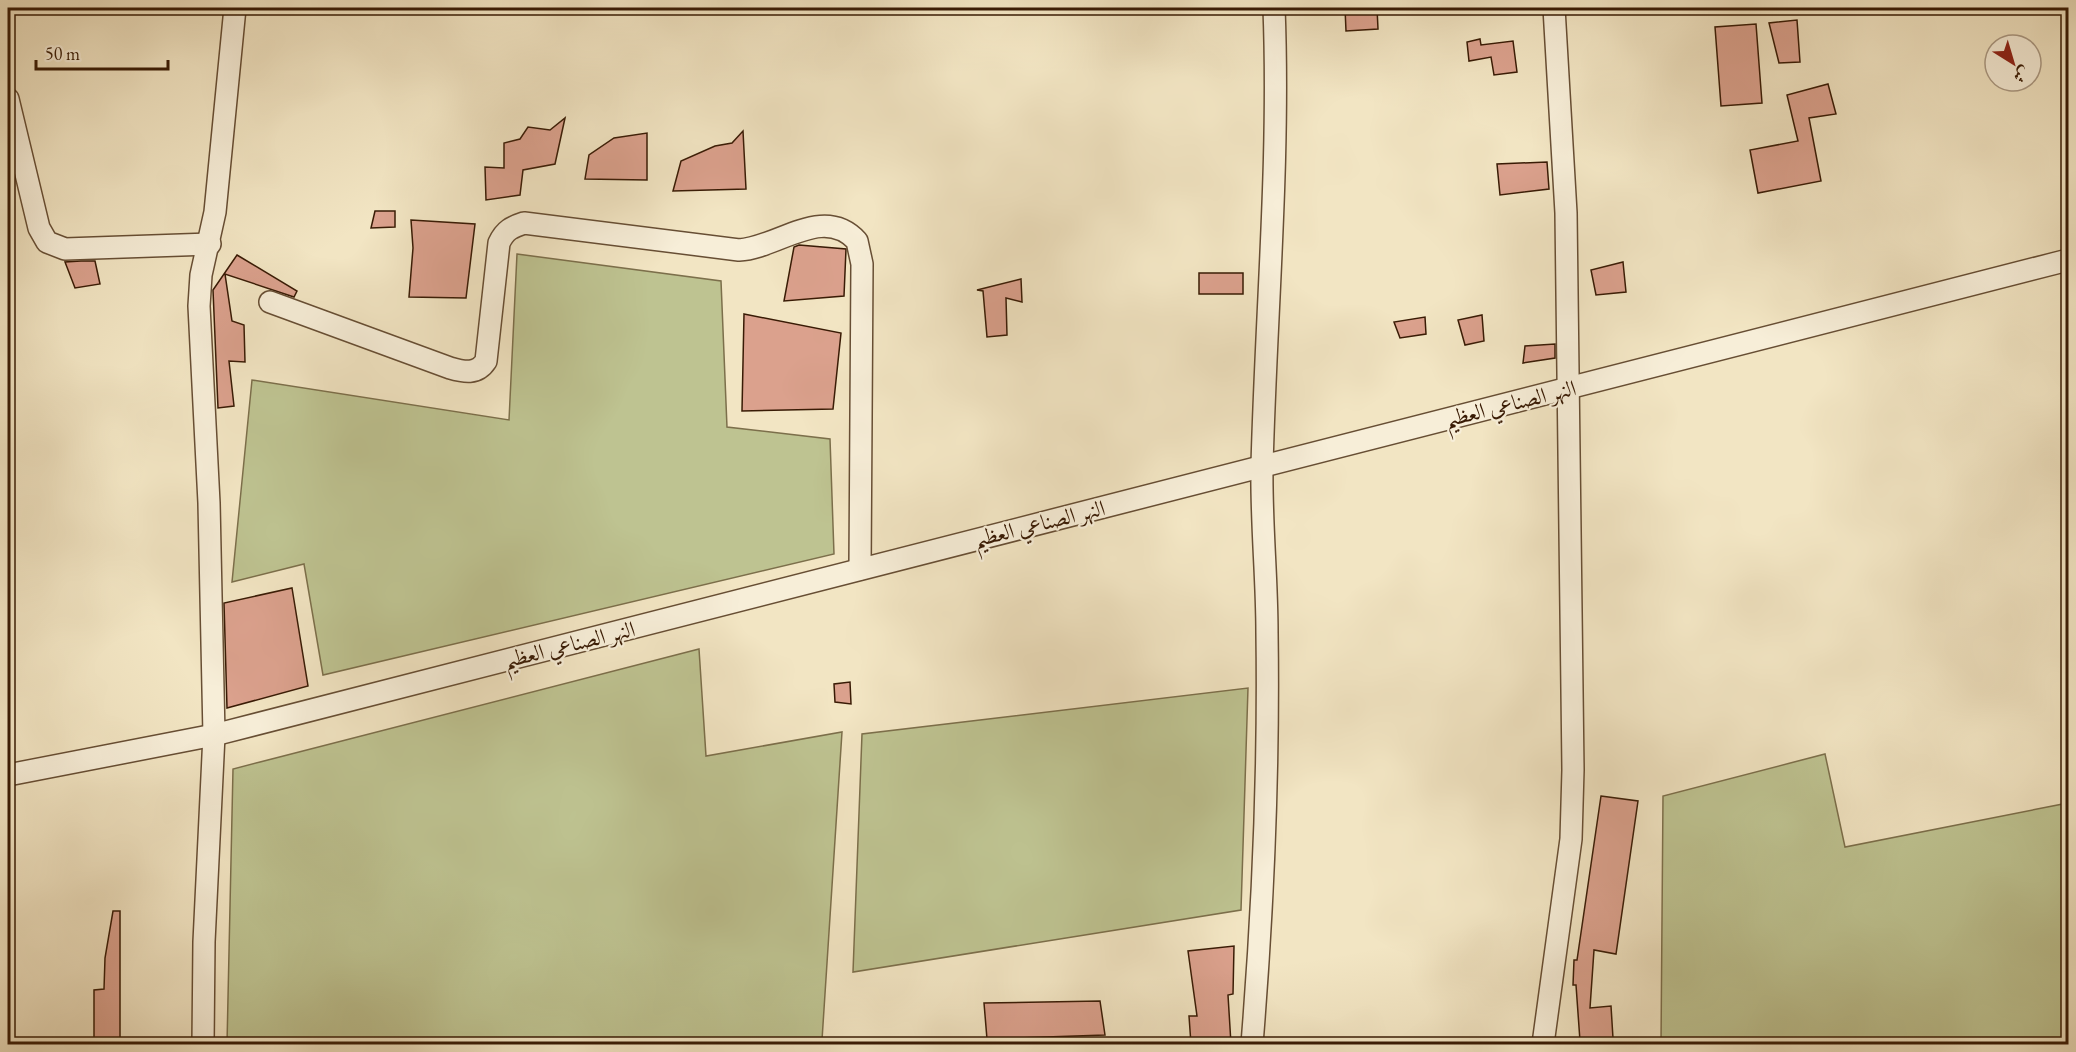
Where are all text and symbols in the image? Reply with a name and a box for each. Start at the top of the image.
scale bar [36,33,168,71]
north arrow [1983,33,2043,93]
text: 50 m [45,42,80,65]
text: ش [2009,61,2034,88]
street label: النهر الصناعي العظيم [1441,373,1581,441]
street label: النهر الصناعي العظيم [970,493,1110,561]
street label: النهر الصناعي العظيم [500,614,640,682]

